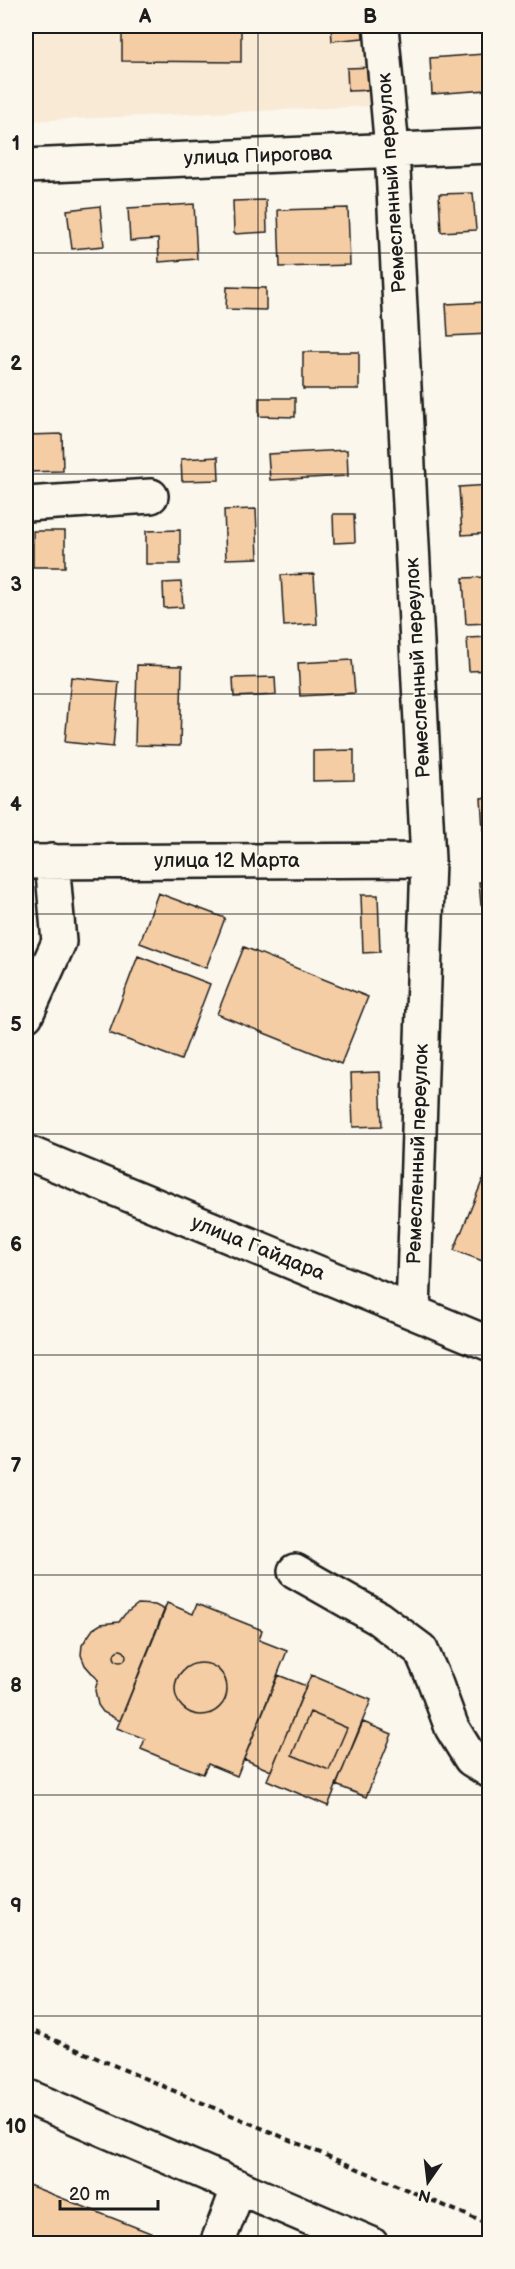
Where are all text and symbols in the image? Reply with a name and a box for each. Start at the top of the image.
text: A [138,5,152,29]
text: B [363,5,377,29]
street label: Ремесленный переулок [372,72,412,294]
text: 1 [12,132,20,156]
street label: улица Пирогова [183,141,333,171]
text: 2 [10,352,22,376]
street label: Ремесленный переулок [400,557,436,779]
text: 3 [10,573,22,597]
text: 4 [10,793,22,817]
street label: улица 12 Марта [154,849,300,873]
text: 5 [10,1013,22,1037]
street label: Ремесленный переулок [402,1043,434,1265]
street label: улица Гайдара [188,1210,329,1286]
text: 6 [10,1233,22,1257]
text: 7 [10,1454,22,1478]
text: 8 [10,1674,22,1698]
text: 9 [10,1894,22,1918]
text: 10 [6,2115,26,2139]
north arrow [398,2152,458,2212]
scale bar [60,2173,158,2211]
text: 20 m [69,2184,110,2205]
text: N [417,2184,433,2206]

